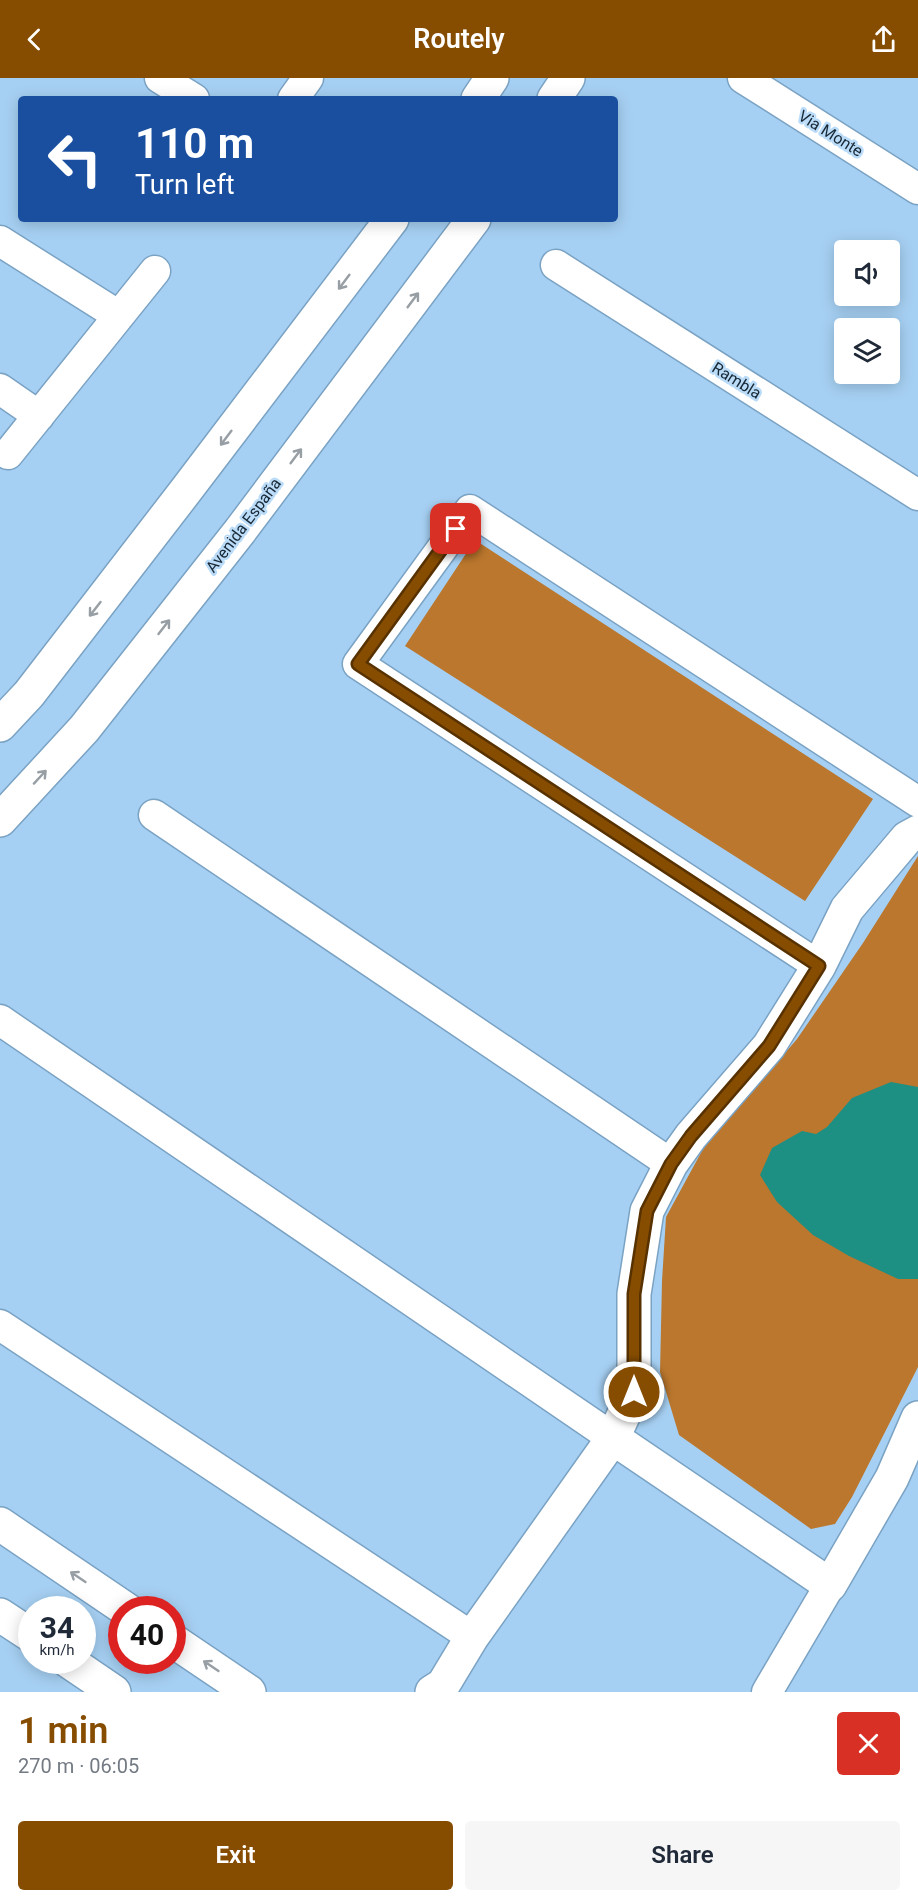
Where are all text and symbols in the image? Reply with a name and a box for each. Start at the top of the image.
icon: back [18,23,51,56]
text: Routely [413,23,505,55]
icon: share [867,23,900,56]
street label: Via Monte [795,106,866,161]
text: 110 m [135,119,254,168]
icon: left [36,120,114,198]
text: Turn left [135,169,235,201]
map controls [834,240,900,384]
button: sound [834,240,900,306]
one-way arrow [338,274,351,290]
one-way arrow [407,293,420,309]
button: layers [834,318,900,384]
street label: Rambla [709,358,765,403]
one-way arrow [220,429,233,445]
one-way arrow [290,448,302,464]
street label: Avenida España [202,474,285,576]
pin [430,503,481,554]
icon: arrive [439,512,472,545]
one-way arrow [88,600,101,616]
one-way arrow [158,619,171,635]
one-way arrow [33,770,47,785]
position arrow [602,1360,666,1424]
one-way arrow [71,1571,87,1583]
speed limit sign: 40 [108,1596,186,1674]
text: 34 [40,1610,74,1645]
text: km/h [39,1641,75,1659]
one-way arrow [203,1660,219,1672]
text: 1 min [18,1710,108,1752]
button: close [837,1712,900,1775]
text: 270 m · 06:05 [18,1754,139,1778]
button: Exit [18,1821,453,1890]
button: Share [465,1821,900,1890]

